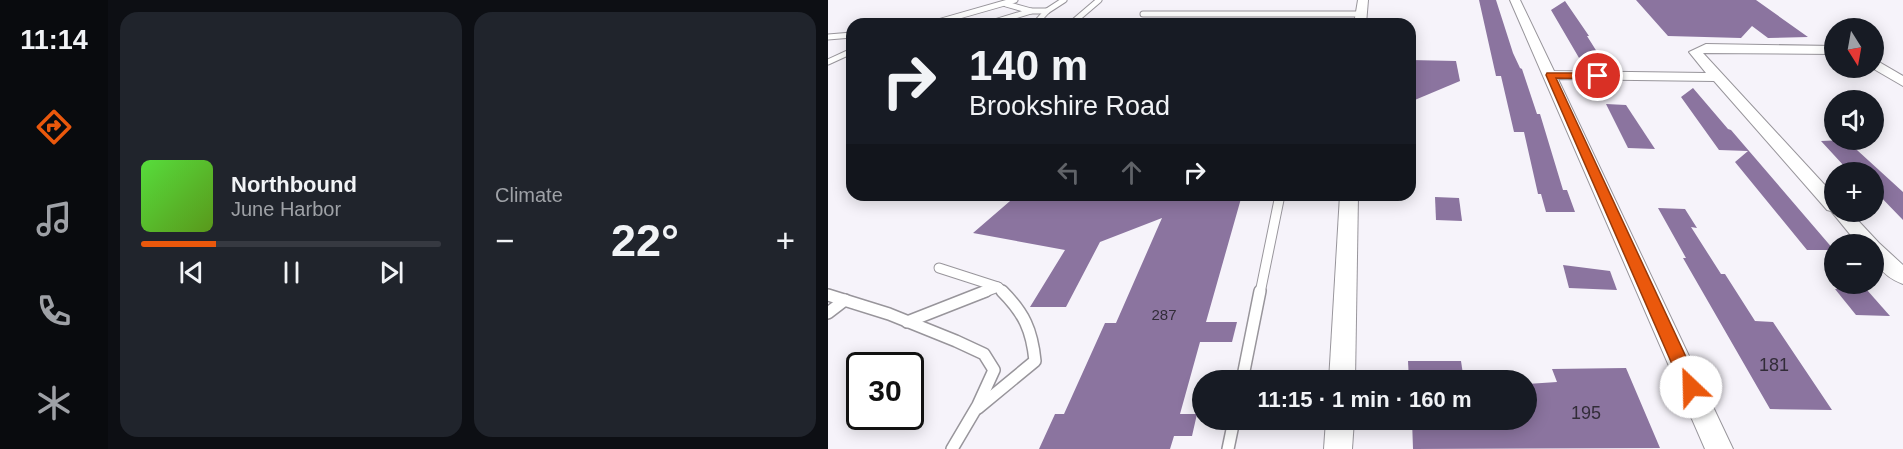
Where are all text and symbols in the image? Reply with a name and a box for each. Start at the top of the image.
north arrow [1824,18,1884,78]
map controls [1824,18,1884,294]
text: 11:14 [20,25,88,55]
icon: right [870,42,948,120]
text: 140 m [969,42,1088,89]
pin [1572,50,1623,101]
icon: arrive [1581,59,1614,92]
button: sound [1824,90,1884,150]
text: Brookshire Road [969,91,1170,121]
icon: directions [33,106,75,148]
icon: left [1052,156,1085,189]
icon: ahead [1115,156,1148,189]
icon: right [1178,156,1211,189]
button: + [1824,162,1884,222]
text: Northbound [231,172,357,197]
text: Climate [495,184,563,206]
icon: music [33,198,75,240]
text: June Harbor [231,198,341,220]
text: 22° [611,215,679,266]
text: − [495,222,514,259]
text: + [776,222,795,259]
button: − [1824,234,1884,294]
icon: previous [175,256,208,289]
icon: pause [275,256,308,289]
icon: next [375,256,408,289]
icon: phone [33,290,75,332]
house number: 287 [1151,306,1177,323]
speed limit sign: 30 [846,352,924,430]
position arrow [1659,355,1723,419]
house number: 181 [1759,355,1789,375]
icon: climate [33,382,75,424]
text: 11:15 · 1 min · 160 m [1258,387,1472,412]
house number: 195 [1571,403,1601,423]

